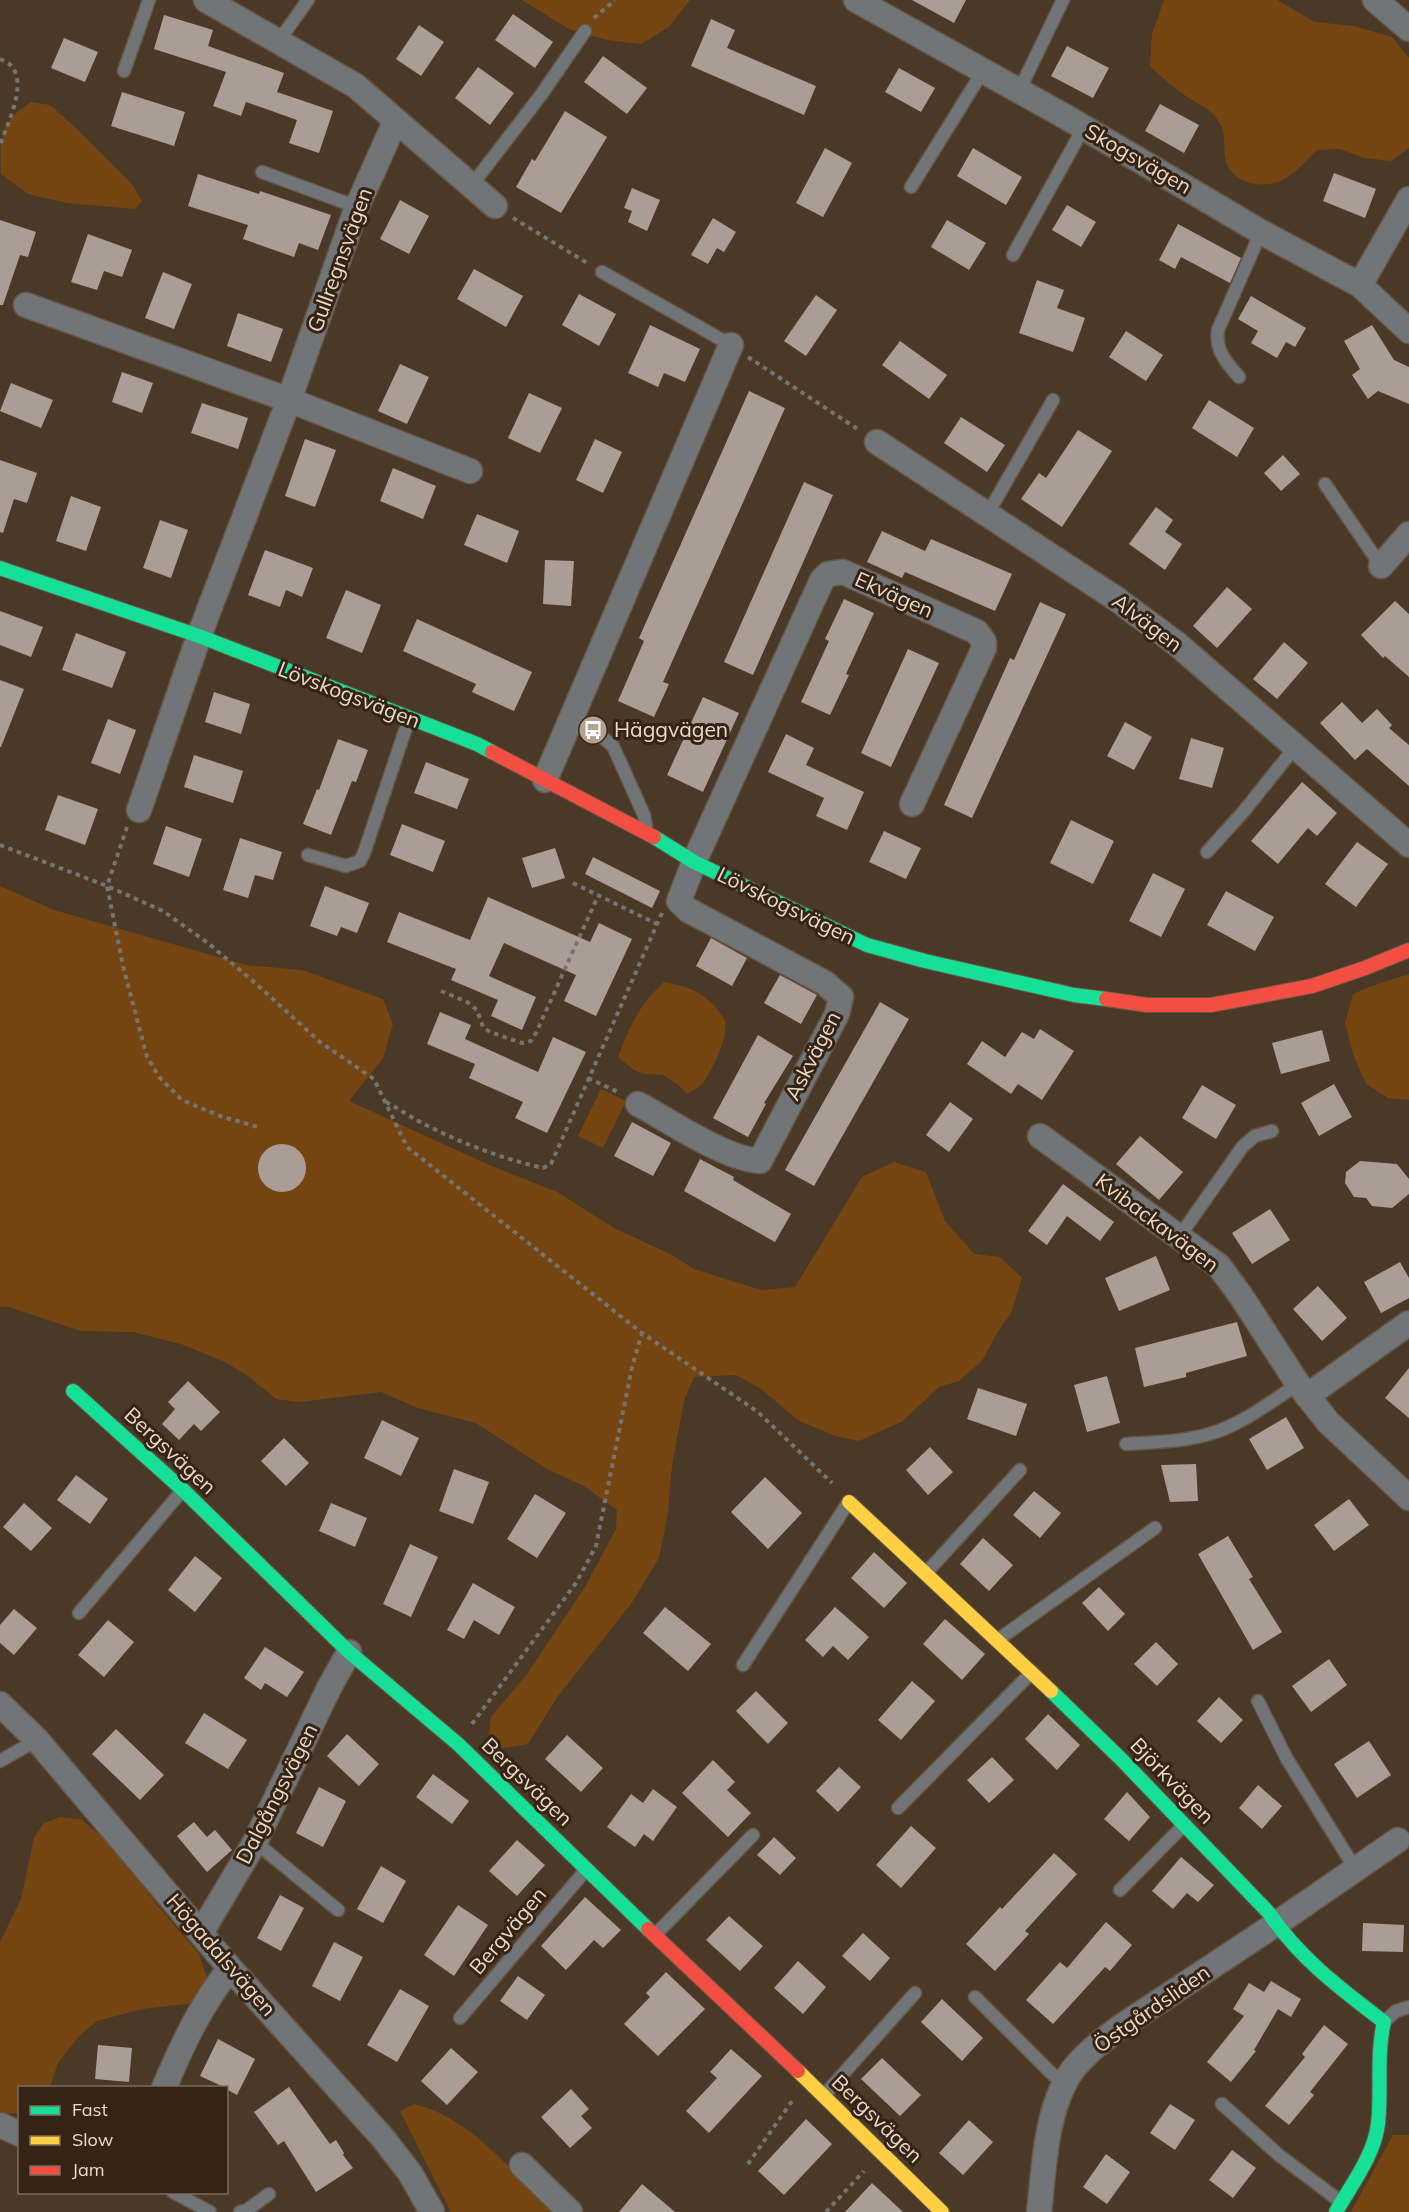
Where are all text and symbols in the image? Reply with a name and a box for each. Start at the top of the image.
street label: Skogsvägen [1081,117,1196,199]
street label: Gullregnsvägen [301,184,377,335]
street label: Ekvägen [851,565,938,623]
street label: Alvägen [1108,588,1188,657]
street label: Lövskogsvägen [275,655,424,733]
bus stop icon: Häggvägen [577,714,609,746]
place label: Häggvägen [614,716,728,742]
street label: Lövskogsvägen [713,861,860,950]
street label: Askvägen [779,1007,846,1104]
street label: Kvibackavägen [1091,1167,1224,1277]
street label: Bergsvägen [119,1401,222,1499]
street label: Dalgångsvägen [230,1719,323,1868]
street label: Bergsvägen [477,1732,579,1831]
street label: Björkvägen [1125,1732,1220,1829]
street label: Bergvägen [463,1881,551,1979]
street label: Högadalsvägen [161,1888,282,2021]
street label: Östgårdsliden [1088,1959,1215,2058]
street label: Bergsvägen [827,2069,929,2168]
legend [18,2086,228,2194]
text: Fast [72,2098,108,2121]
text: Slow [72,2128,114,2151]
text: Jam [72,2158,105,2181]

